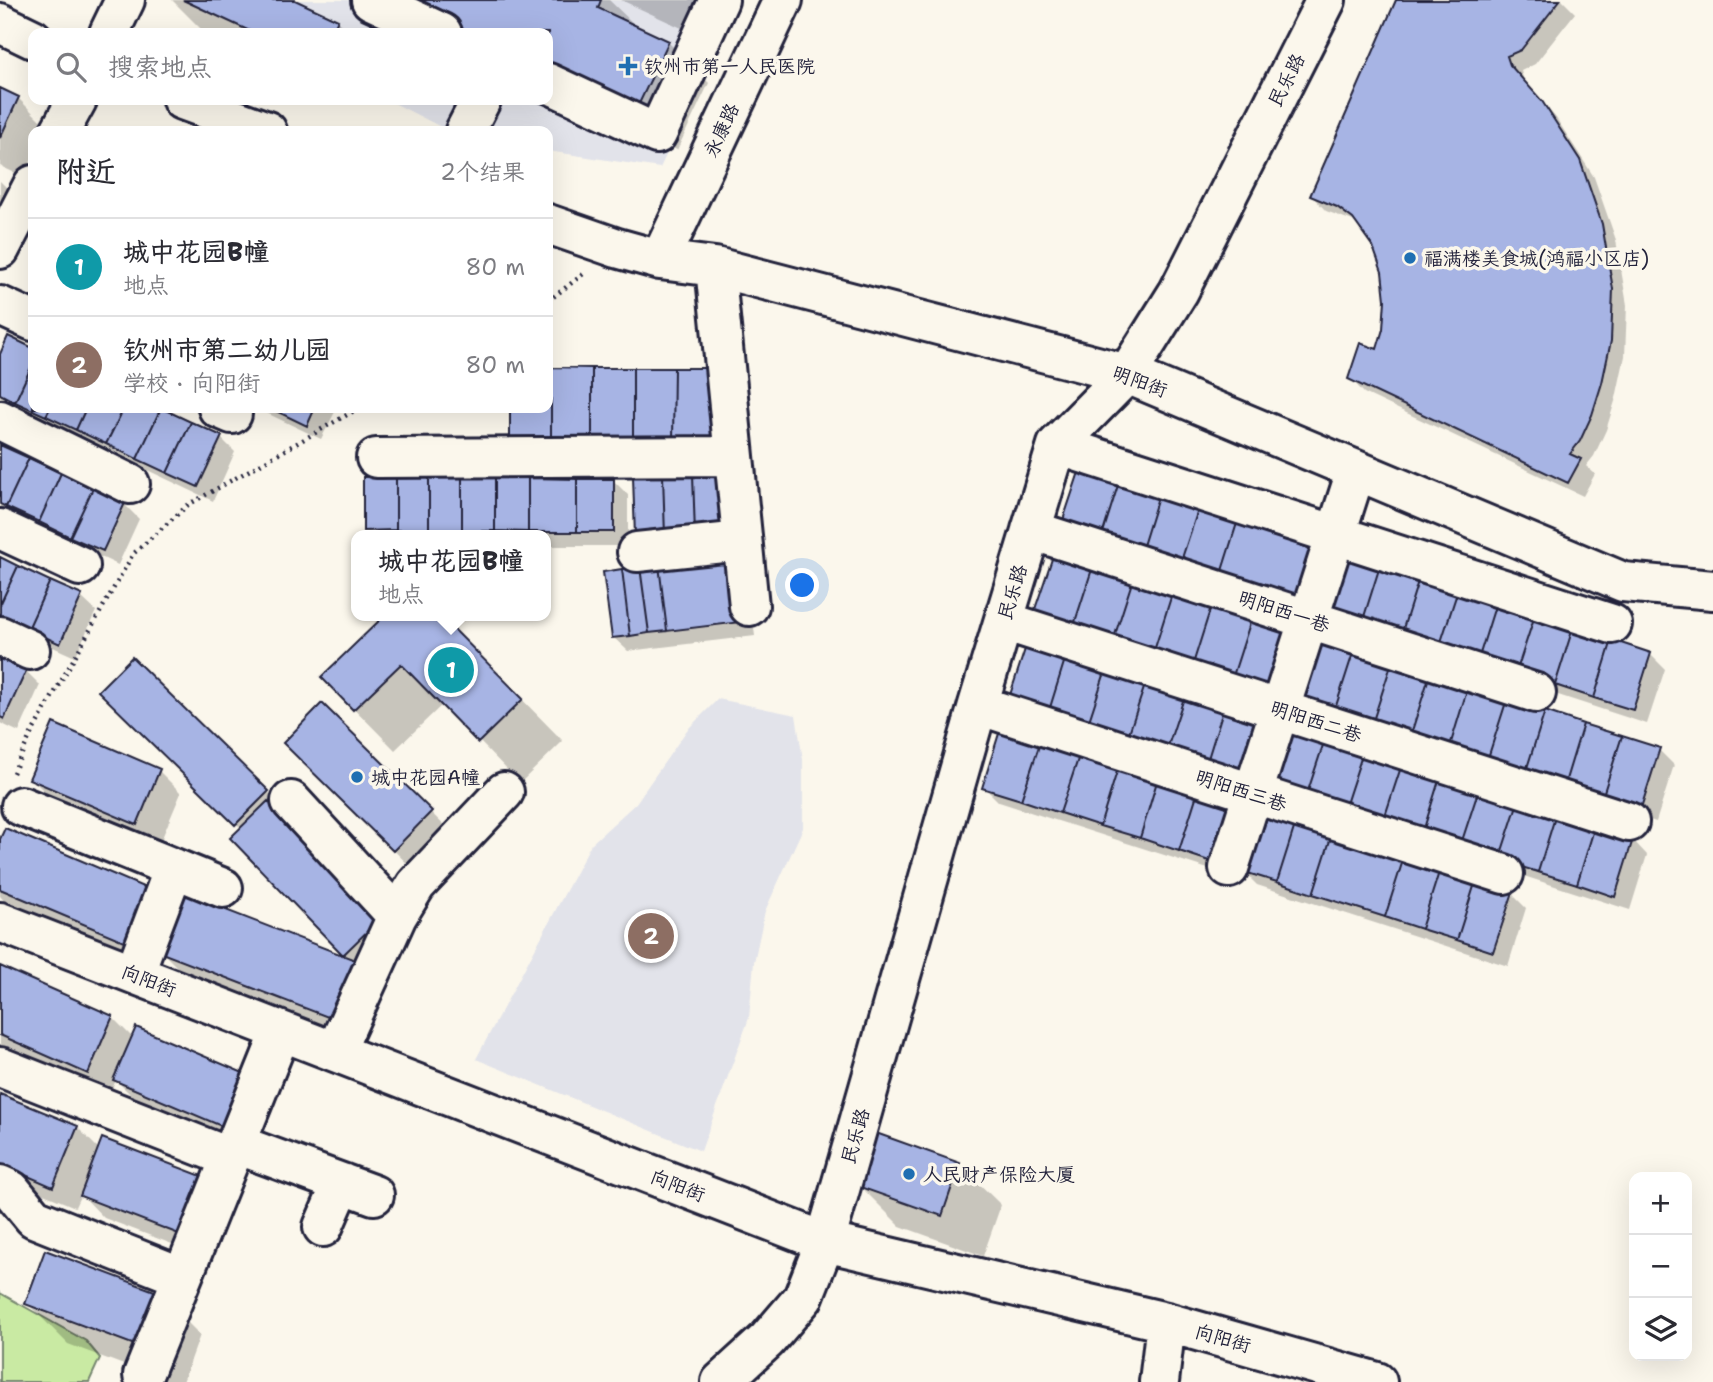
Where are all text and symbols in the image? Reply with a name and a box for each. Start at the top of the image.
search box [28,28,553,105]
icon: search [52,48,90,86]
text: 搜索地点 [108,49,212,84]
street label: 民乐路 [1262,49,1311,111]
place label: 钦州市第一人民医院 [644,54,815,79]
marker: 钦州市第一人民医院 [618,56,638,76]
street label: 永康路 [698,99,745,161]
text: 附近 [56,151,116,192]
text: 2个结果 [440,157,525,187]
text: 城中花园B幢 [123,234,269,269]
place label: 福满楼美食城(鸿福小区店) [1424,246,1649,271]
marker: 福满楼美食城(鸿福小区店) [1402,250,1418,266]
text: 1 [74,252,84,282]
text: 80 m [466,252,525,282]
text: 地点 [123,270,169,300]
text: 钦州市第二幼儿园 [123,332,331,367]
text: 2 [71,350,87,380]
text: 80 m [466,350,525,380]
street label: 明阳街 [1109,360,1171,403]
text: 学校 · 向阳街 [123,368,260,398]
popup [351,530,551,621]
text: 城中花园B幢 [378,543,524,578]
street label: 民乐路 [992,561,1033,623]
your location [785,568,819,602]
text: 地点 [378,579,424,609]
street label: 明阳西一巷 [1235,585,1333,638]
pin: 1 [428,644,474,696]
street label: 明阳西二巷 [1267,695,1365,748]
street label: 明阳西三巷 [1192,764,1290,817]
place label: 城中花园A幢 [371,765,481,790]
marker: 城中花园A幢 [349,769,365,785]
pin: 2 [628,910,674,962]
street label: 向阳街 [118,959,180,1002]
street label: 民乐路 [836,1105,875,1167]
place label: 人民财产保险大厦 [923,1162,1075,1187]
street label: 向阳街 [647,1164,709,1207]
marker: 人民财产保险大厦 [901,1166,917,1182]
map controls [1629,1172,1692,1361]
button: + [1629,1172,1692,1235]
button: − [1629,1235,1692,1298]
button: layers [1629,1298,1692,1361]
street label: 向阳街 [1192,1319,1254,1358]

